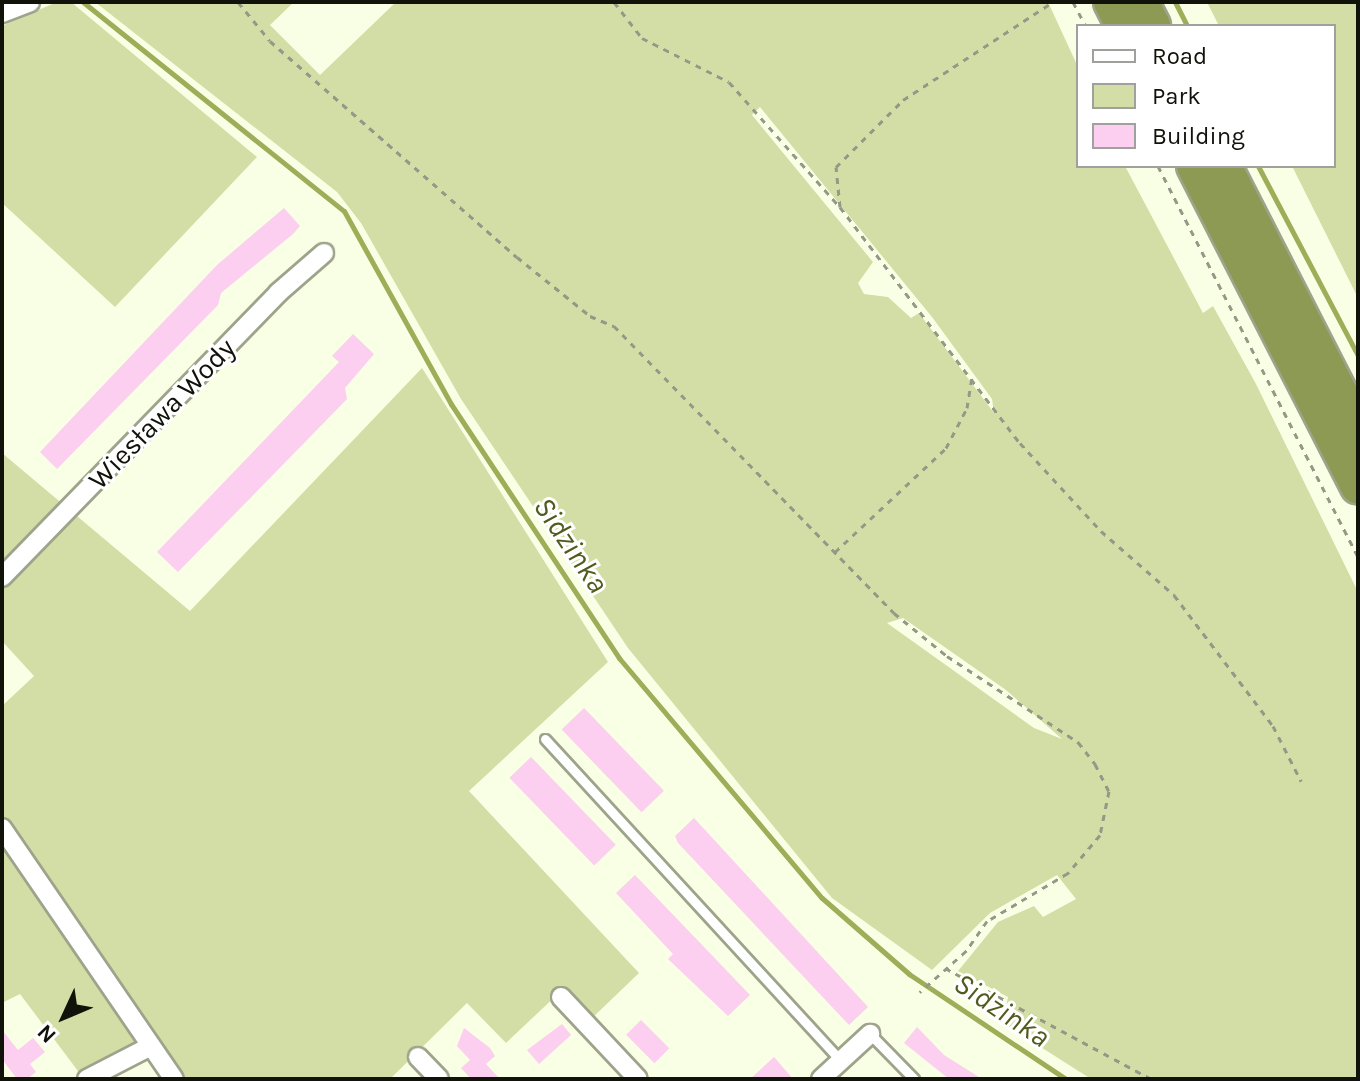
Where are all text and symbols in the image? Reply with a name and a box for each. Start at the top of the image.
legend [1076,24,1336,168]
text: Road [1152,42,1207,70]
text: Park [1152,82,1201,110]
text: Building [1152,122,1245,150]
street label: Wiesława Wody [81,331,243,497]
water label: Sidzinka [526,490,616,600]
water label: Sidzinka [947,965,1057,1055]
north arrow [24,977,104,1057]
text: N [32,1019,62,1048]

